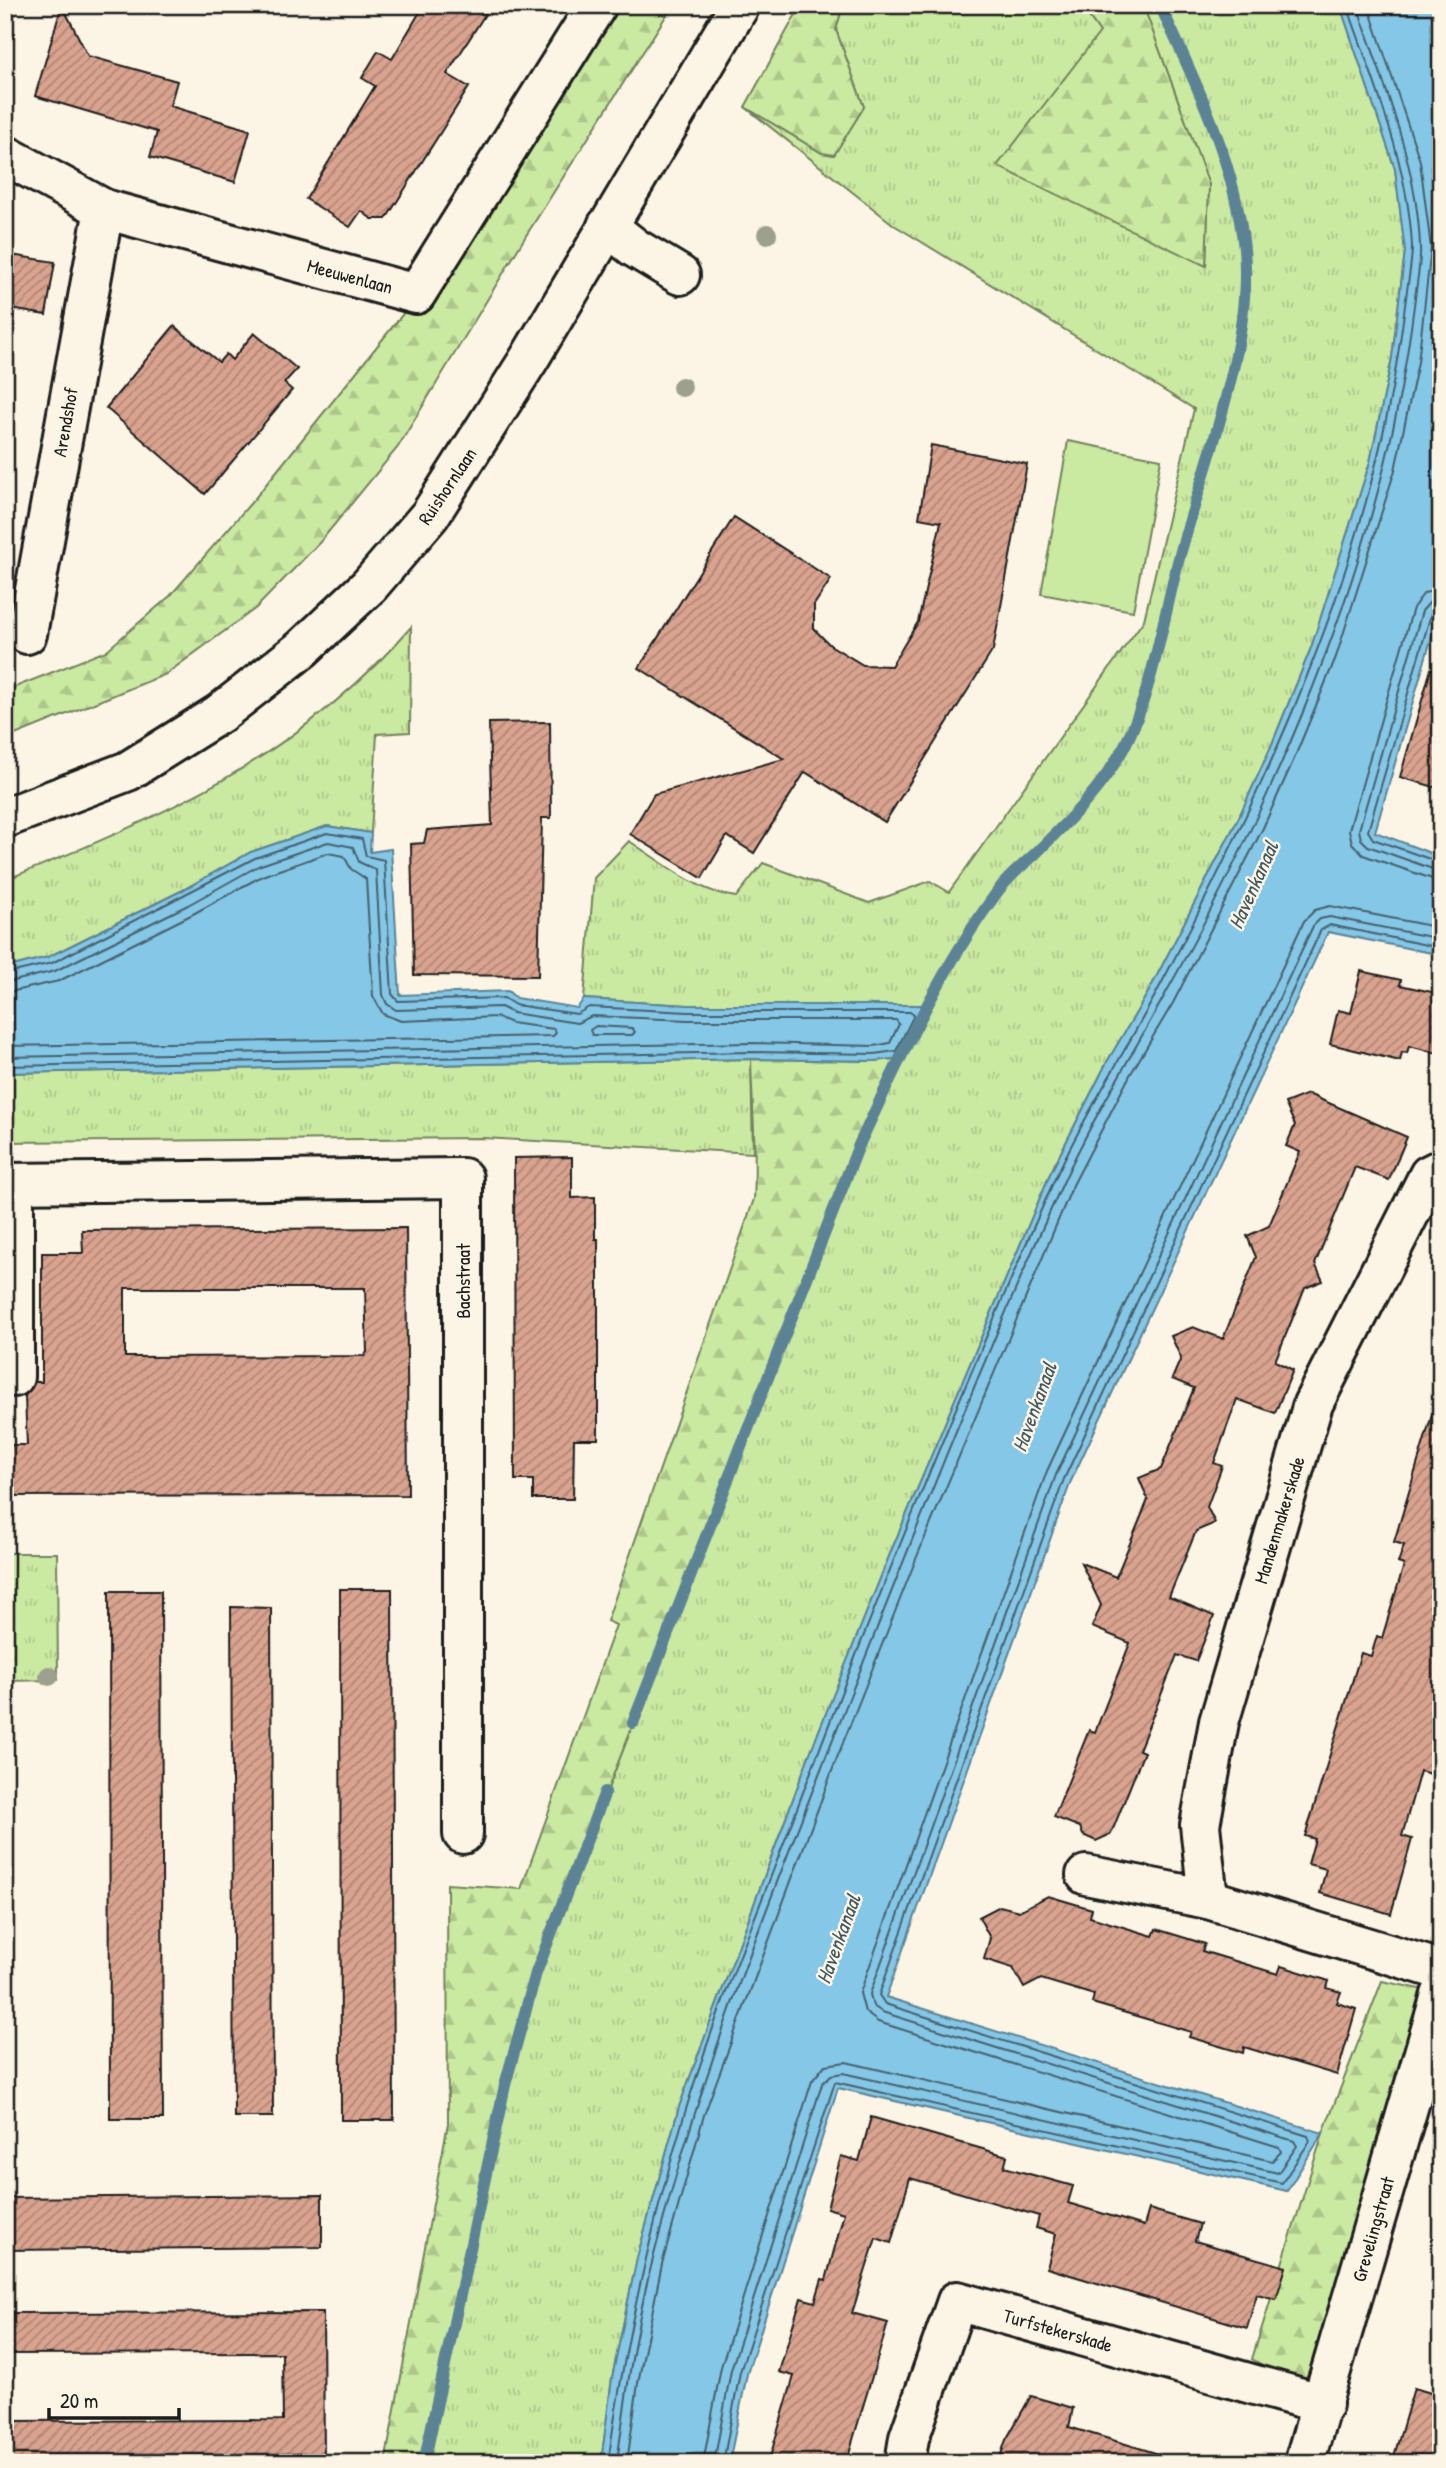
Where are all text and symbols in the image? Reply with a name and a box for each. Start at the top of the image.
street label: Meeuwenlaan [304,252,396,300]
street label: Arendshof [46,385,84,459]
street label: Ruishornlaan [412,442,482,530]
water label: Havenkanaal [1221,835,1286,933]
street label: Bachstraat [450,1243,476,1319]
water label: Havenkanaal [1005,1357,1064,1456]
street label: Mandenmakerskade [1247,1453,1311,1587]
water label: Havenkanaal [809,1889,868,1988]
street label: Grevelingstraat [1346,2173,1401,2285]
street label: Turfstekerskade [1000,2302,1116,2358]
scale bar [49,2377,178,2421]
text: 20 m [60,2386,98,2415]

